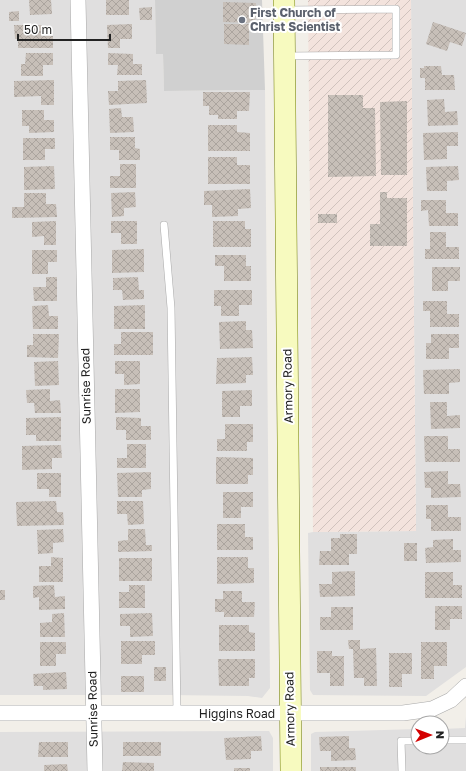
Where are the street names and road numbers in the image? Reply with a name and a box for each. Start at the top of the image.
street label: Sunrise Road [77,348,94,424]
street label: Armory Road [279,349,296,423]
street label: Sunrise Road [84,671,101,747]
street label: Armory Road [281,672,298,746]
street label: Higgins Road [199,706,275,721]

